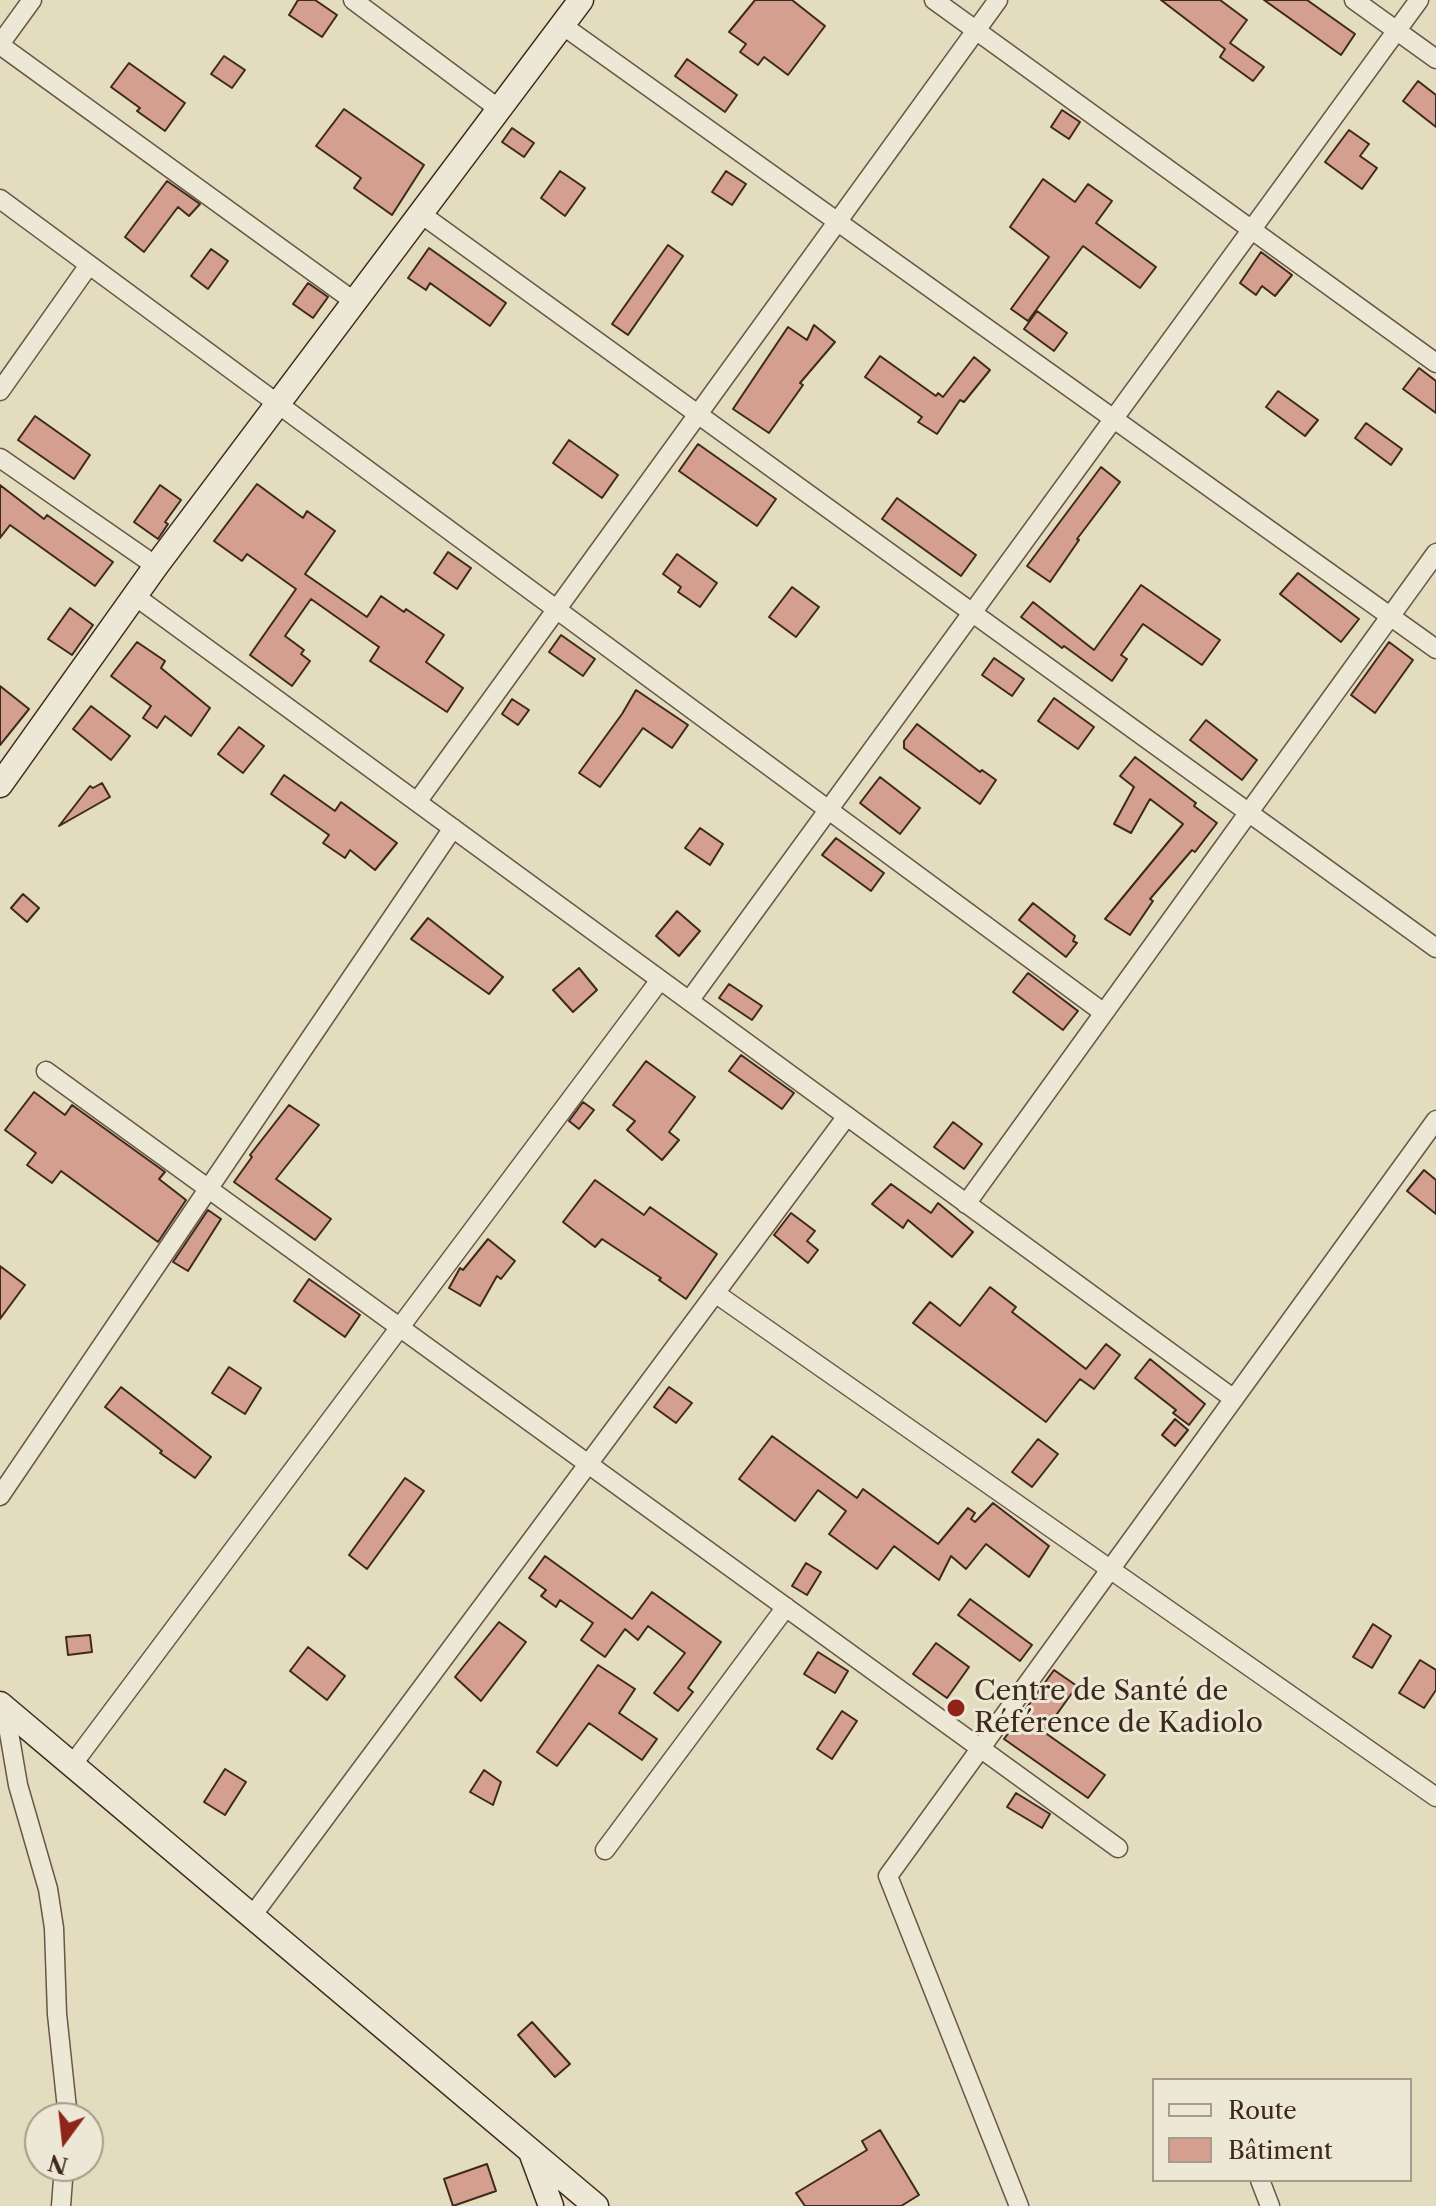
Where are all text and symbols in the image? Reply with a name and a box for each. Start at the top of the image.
place label: Centre de Santé de Référence de Kadiolo [974,1675,1263,1741]
marker: Centre de Santé de Référence de Kadiolo [945,1697,967,1719]
legend [1152,2078,1412,2182]
text: Route [1228,2096,1297,2125]
north arrow [24,2102,104,2182]
text: Bâtiment [1228,2136,1333,2165]
text: N [45,2148,71,2179]

